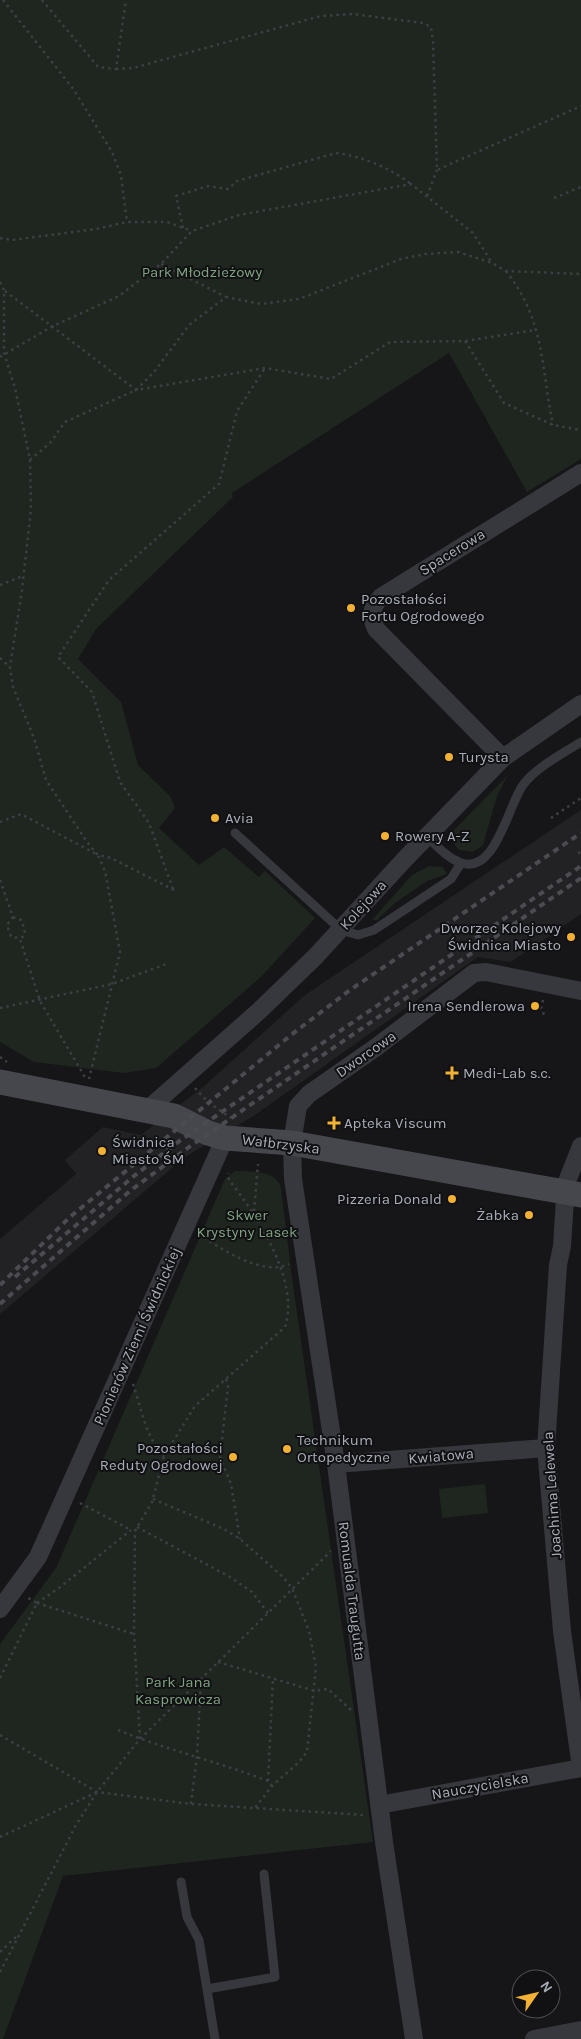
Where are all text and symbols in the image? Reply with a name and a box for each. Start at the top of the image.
park label: Park Młodzieżowy [142,263,262,281]
street label: Spacerowa [416,525,488,579]
place label: Pozostałości Fortu Ogrodowego [361,590,484,625]
marker: Pozostałości Fortu Ogrodowego [345,602,357,614]
place label: Turysta [459,748,509,766]
marker: Turysta [443,751,455,763]
place label: Avia [225,809,254,827]
marker: Avia [209,812,221,824]
place label: Rowery A-Z [395,827,470,845]
marker: Rowery A-Z [379,830,391,842]
street label: Kolejowa [336,876,390,934]
place label: Dworzec Kolejowy Świdnica Miasto [441,919,561,954]
marker: Dworzec Kolejowy Świdnica Miasto [565,931,577,943]
place label: Irena Sendlerowa [407,997,525,1015]
marker: Irena Sendlerowa [529,1000,541,1012]
street label: Dworcowa [332,1027,400,1081]
place label: Medi-Lab s.c. [463,1064,551,1082]
marker: Medi-Lab s.c. [445,1066,459,1080]
place label: Apteka Viscum [344,1114,447,1132]
marker: Apteka Viscum [328,1117,340,1129]
street label: Wałbrzyska [241,1130,321,1158]
place label: Świdnica Miasto ŚM [112,1133,185,1168]
marker: Świdnica Miasto ŚM [96,1145,108,1157]
place label: Pizzeria Donald [337,1190,442,1208]
marker: Pizzeria Donald [446,1193,458,1205]
park label: Skwer Krystyny Lasek [197,1206,297,1241]
place label: Żabka [476,1206,519,1224]
marker: Żabka [523,1209,535,1221]
street label: Pionierów Ziemi Świdnickiej [89,1244,185,1428]
place label: Technikum Ortopedyczne [297,1431,390,1466]
street label: Joachima Lelewela [539,1431,565,1559]
place label: Pozostałości Reduty Ogrodowej [100,1439,223,1474]
marker: Technikum Ortopedyczne [281,1443,293,1455]
street label: Kwiatowa [408,1444,474,1468]
marker: Pozostałości Reduty Ogrodowej [227,1451,239,1463]
street label: Romualda Traugutta [335,1520,369,1662]
park label: Park Jana Kasprowicza [135,1673,221,1708]
street label: Nauczycielska [430,1769,530,1803]
north arrow [511,1969,561,2019]
text: N [537,1978,556,1996]

